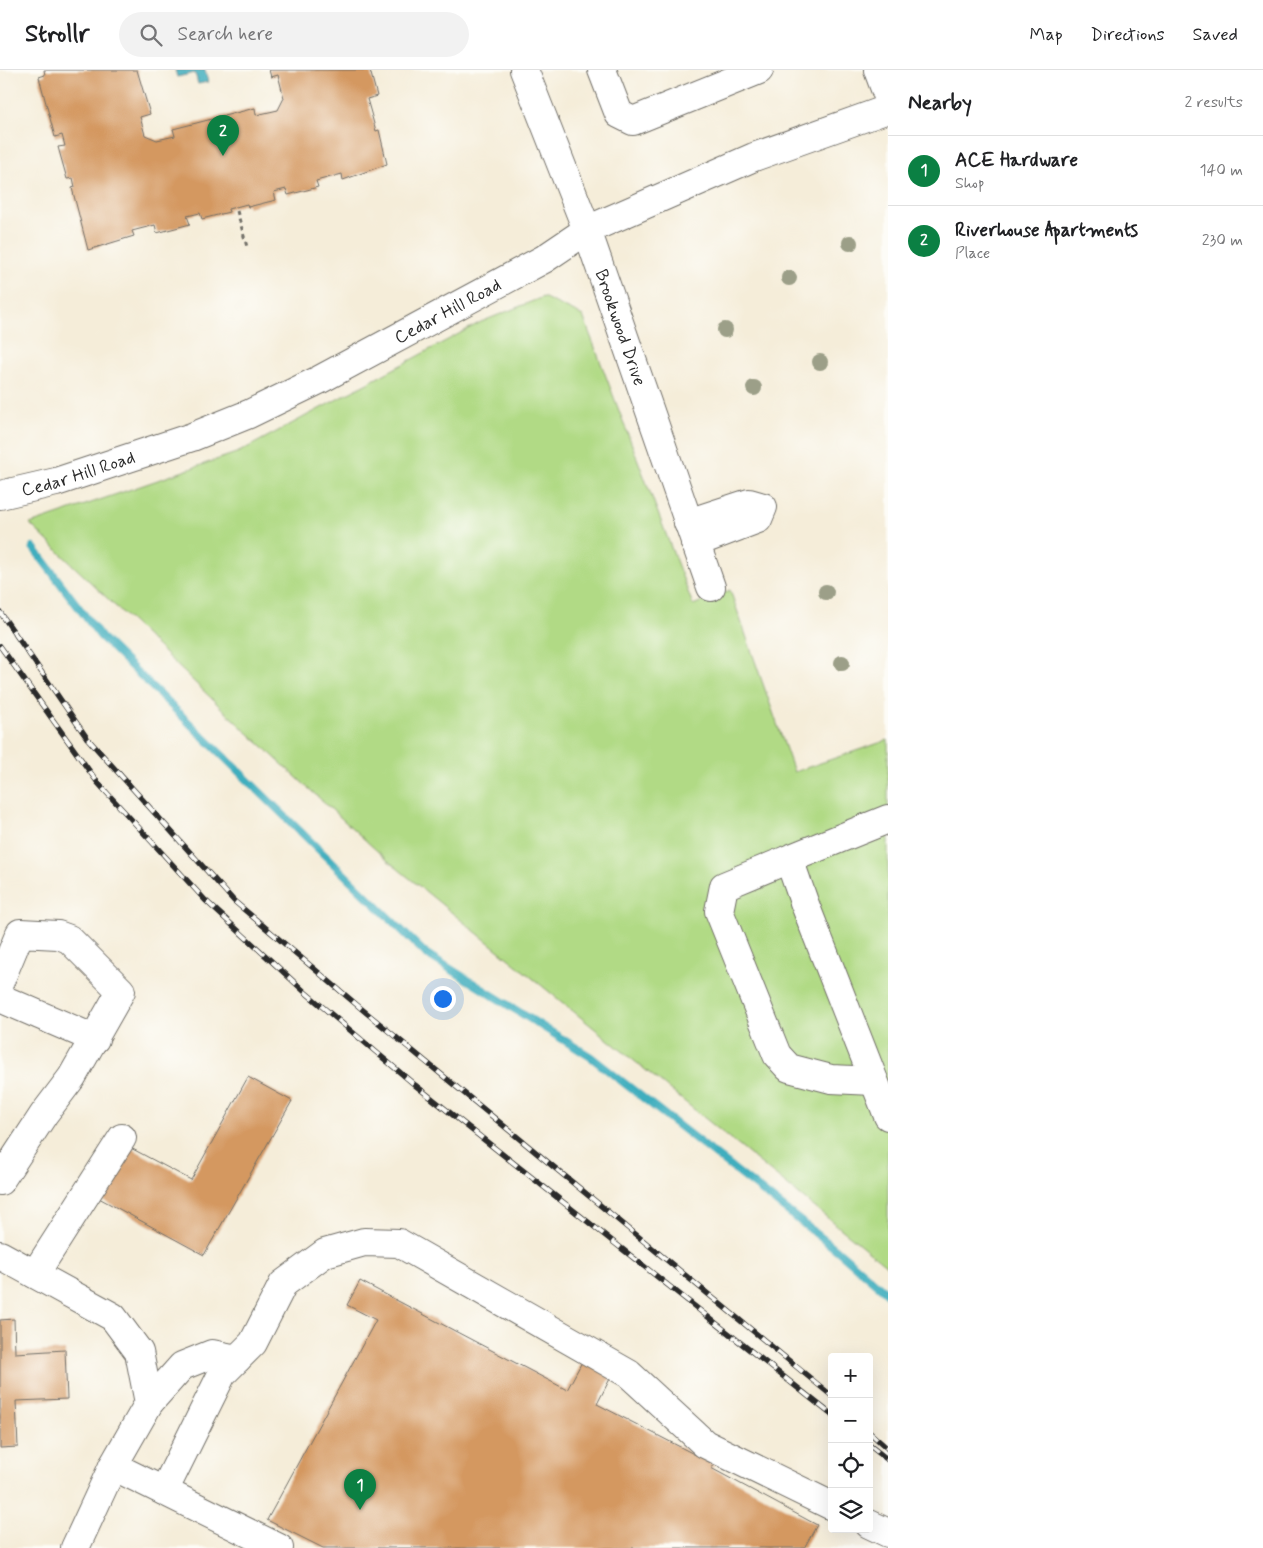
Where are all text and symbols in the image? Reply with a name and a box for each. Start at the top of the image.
search box [119,12,469,57]
text: Strollr [25,19,89,50]
icon: search [137,21,165,49]
text: Search here [177,22,273,47]
text: Map [1030,23,1063,47]
text: Directions [1091,23,1165,47]
text: Saved [1193,23,1238,47]
text: Nearby [908,89,972,117]
text: 2 results [1185,92,1243,113]
pin: 2 [207,115,239,156]
text: ACE Hardware [955,148,1078,173]
text: 1 [920,160,928,181]
text: 140 m [1199,160,1243,181]
text: Shop [955,173,984,194]
text: Riverhouse Apartments [955,218,1138,243]
text: 2 [920,230,928,251]
text: 230 m [1202,230,1243,251]
text: Place [955,243,990,264]
street label: Brookwood Drive [589,266,651,389]
street label: Cedar Hill Road [391,273,506,350]
street label: Cedar Hill Road [19,446,138,503]
your location [430,986,456,1012]
map controls [828,1353,873,1533]
button: + [828,1353,873,1398]
button: − [828,1398,873,1443]
button: locate [828,1443,873,1488]
pin: 1 [344,1469,376,1510]
button: layers [828,1488,873,1533]

